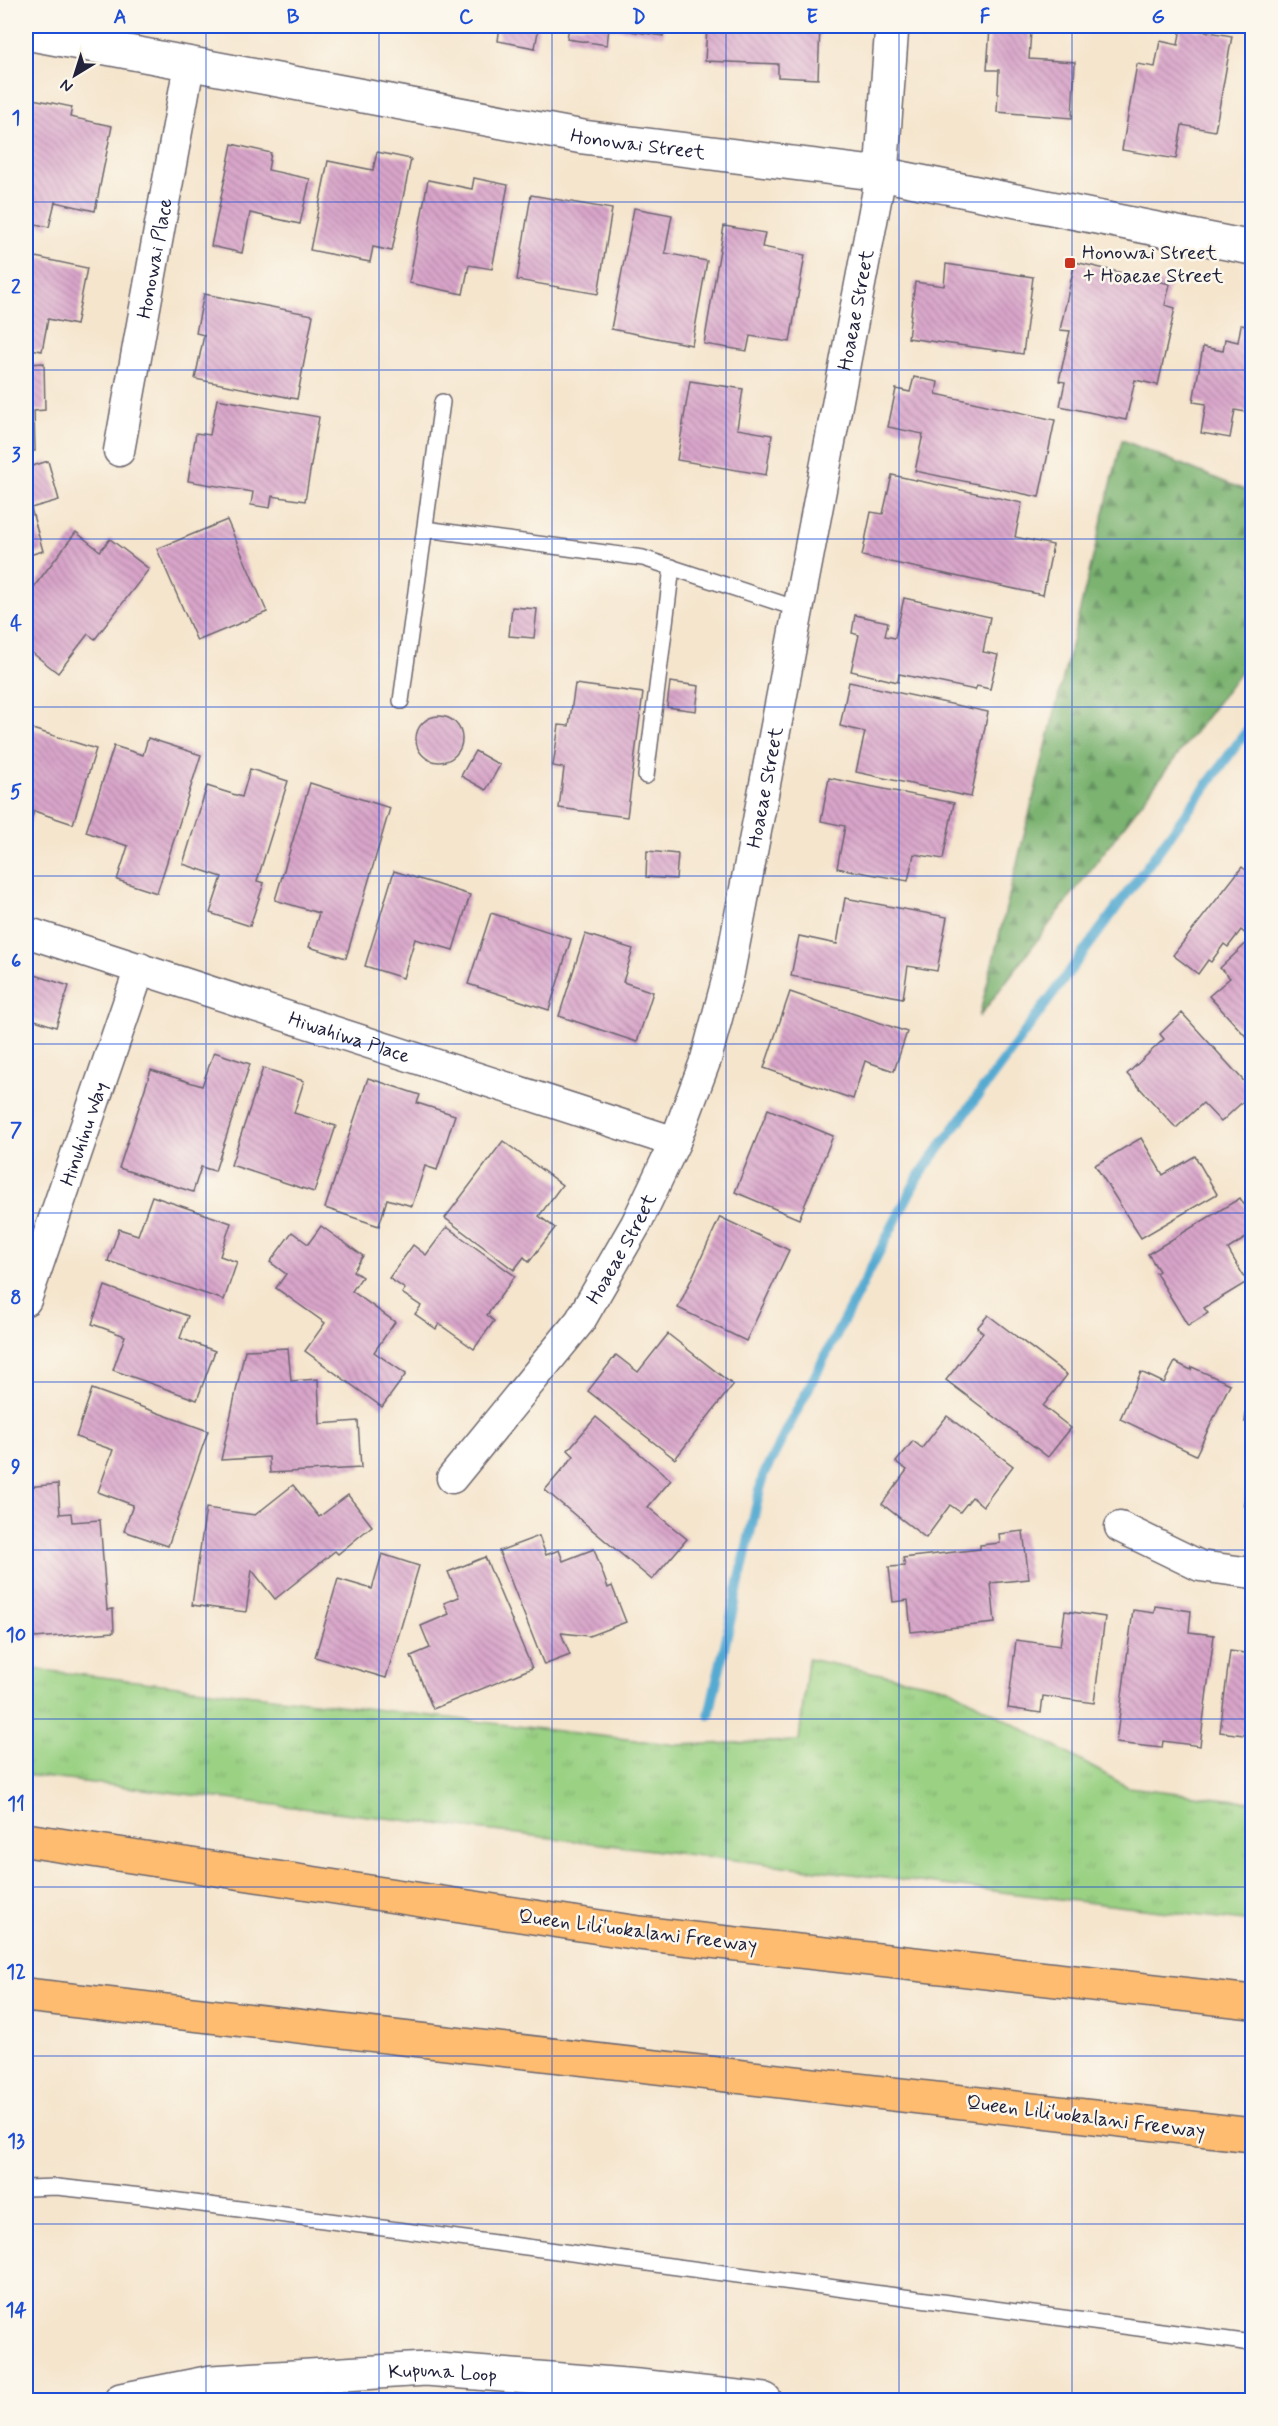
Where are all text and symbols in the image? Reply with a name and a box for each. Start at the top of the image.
text: A [113,4,127,31]
text: B [287,4,300,31]
text: C [459,4,474,31]
text: D [632,4,646,31]
text: E [806,4,818,31]
text: F [980,4,991,31]
text: G [1151,4,1165,31]
north arrow [45,45,105,105]
text: N [56,74,77,97]
text: 1 [12,105,20,132]
street label: Honowai Street [568,123,707,167]
street label: Honowai Place [131,196,180,321]
place label: Honowai Street + Hoaeae Street [1082,240,1224,290]
street label: Hoaeae Street [832,247,881,373]
marker: Honowai Street + Hoaeae Street [1063,256,1077,270]
text: 2 [11,274,21,301]
text: 3 [11,442,21,469]
text: 4 [10,611,22,638]
street label: Hoaeae Street [741,725,791,850]
text: 5 [10,779,22,806]
text: 6 [11,948,21,975]
street label: Hiwahiwa Place [285,1006,413,1070]
street label: Hinuhinu Way [54,1078,115,1190]
text: 7 [10,1117,22,1144]
street label: Hoaeae Street [581,1189,664,1309]
text: 8 [10,1285,22,1312]
text: 9 [11,1454,21,1481]
text: 10 [6,1622,26,1649]
text: 11 [7,1791,25,1818]
street label: Queen Liliʻuokalani Freeway [517,1903,759,1960]
text: 12 [6,1959,26,1986]
street label: Queen Liliʻuokalani Freeway [965,2089,1207,2146]
text: 13 [7,2128,25,2155]
text: 14 [5,2297,27,2324]
street label: Kupuna Loop [388,2357,498,2390]

